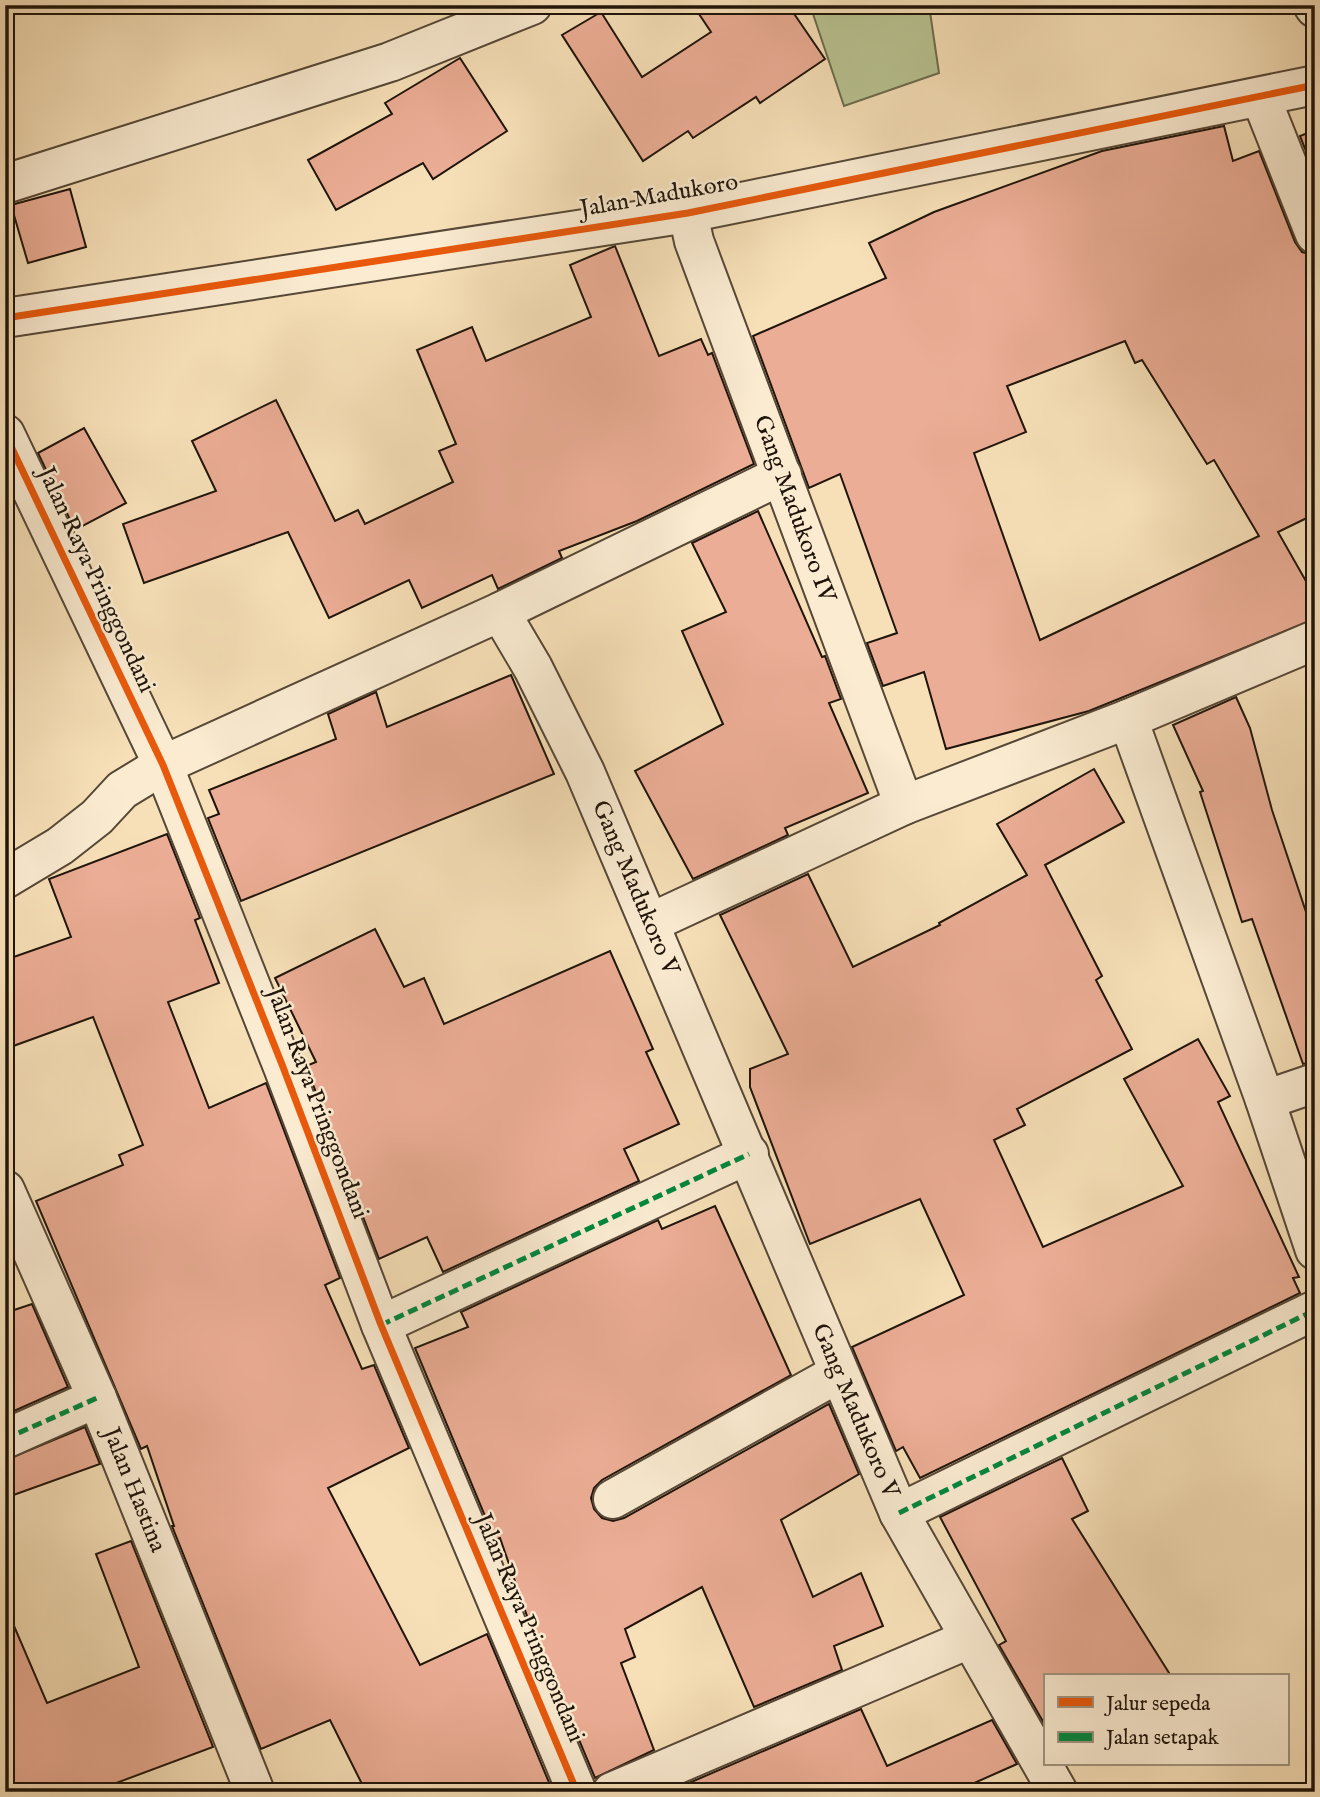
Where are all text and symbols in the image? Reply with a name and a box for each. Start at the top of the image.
street label: Jalan Madukoro [575,167,741,226]
street label: Gang Madukoro IV [746,411,843,608]
street label: Jalan Raya Pringgondani [29,459,162,698]
street label: Gang Madukoro V [584,796,686,981]
street label: Jalan Raya Pringgondani [257,980,376,1223]
street label: Gang Madukoro V [804,1319,906,1504]
street label: Jalan Hastina [94,1420,173,1557]
street label: Jalan Raya Pringgondani [466,1506,591,1747]
legend [1044,1674,1288,1766]
text: Jalur sepeda [1104,1691,1211,1718]
text: Jalan setapak [1104,1725,1219,1752]

